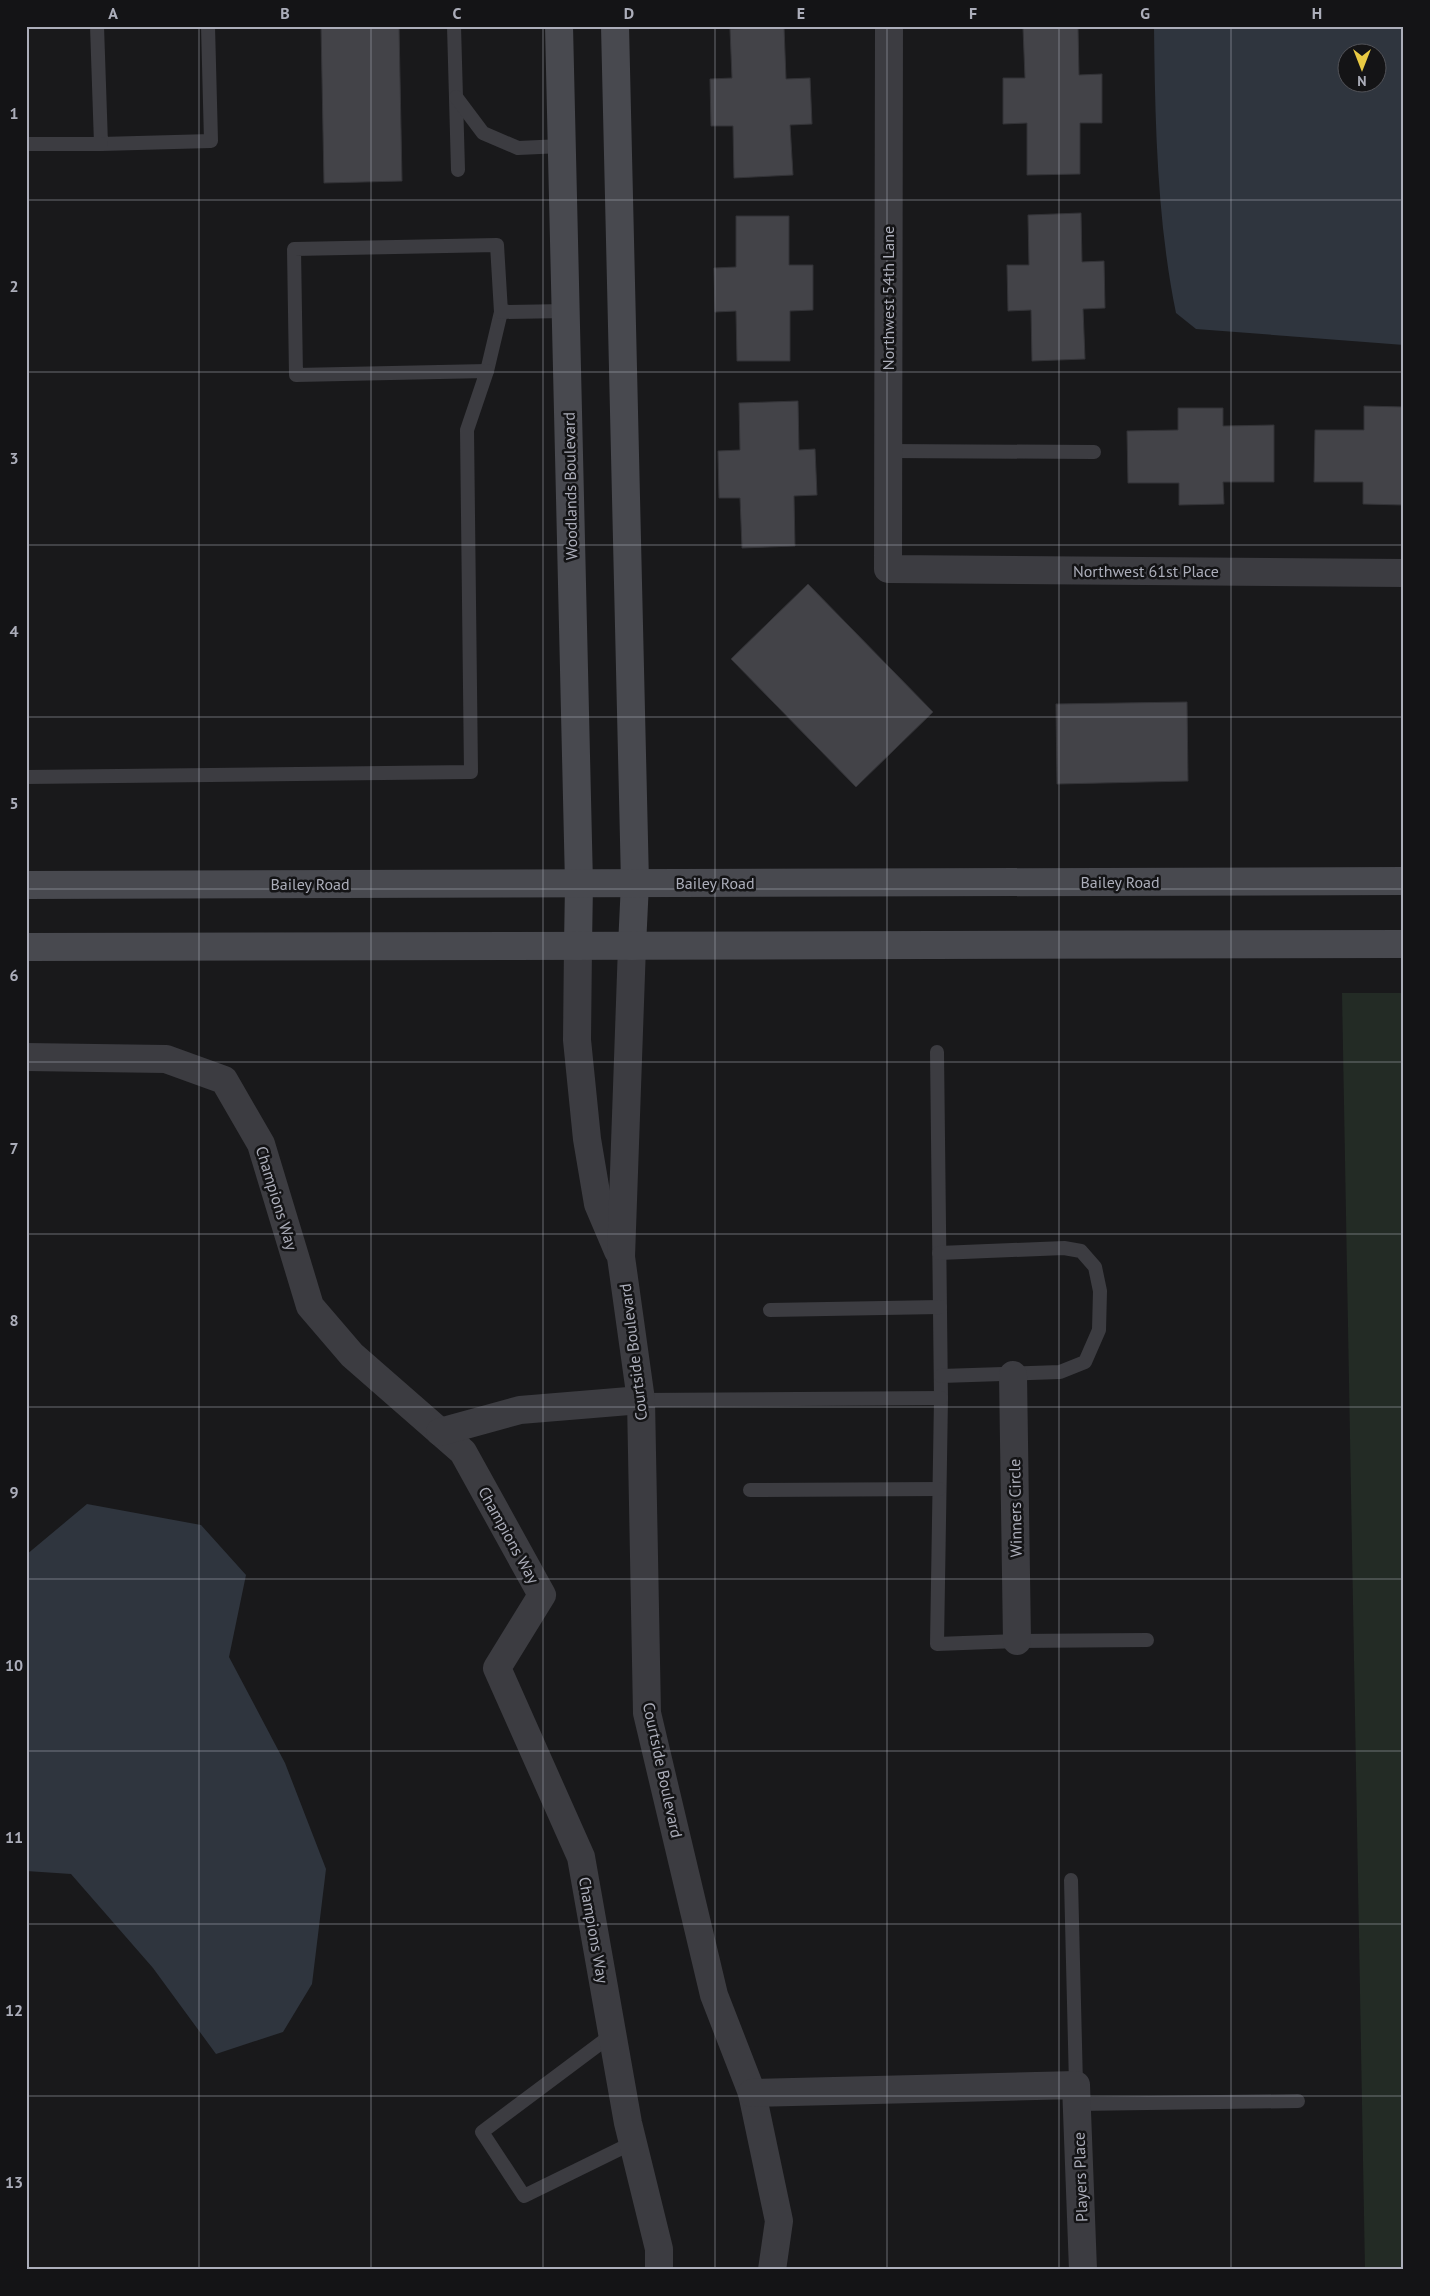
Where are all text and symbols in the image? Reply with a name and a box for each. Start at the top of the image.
text: A [108,3,118,23]
text: B [280,3,290,23]
text: C [453,3,462,23]
text: D [624,3,634,23]
text: E [797,3,805,23]
text: F [969,3,977,23]
text: G [1140,3,1150,23]
text: H [1312,3,1322,23]
north arrow [1338,42,1388,92]
text: N [1357,72,1367,90]
text: 1 [9,103,19,123]
street label: Northwest 54th Lane [878,226,898,370]
text: 2 [9,276,19,296]
street label: Woodlands Boulevard [559,412,581,560]
text: 3 [9,448,19,468]
street label: Northwest 61st Place [1073,561,1219,581]
text: 4 [9,621,19,641]
text: 5 [9,793,19,813]
street label: Bailey Road [1080,872,1160,892]
street label: Bailey Road [675,873,755,893]
street label: Bailey Road [270,874,350,894]
text: 6 [9,965,19,985]
text: 7 [9,1138,19,1158]
street label: Champions Way [252,1144,302,1253]
street label: Courtside Boulevard [615,1282,651,1422]
text: 8 [9,1310,19,1330]
street label: Winners Circle [1004,1459,1026,1557]
text: 9 [9,1482,19,1502]
street label: Champions Way [474,1483,544,1587]
text: 10 [5,1655,23,1675]
street label: Courtside Boulevard [639,1701,687,1839]
text: 11 [5,1827,23,1847]
street label: Champions Way [575,1875,613,1985]
text: 12 [5,2000,23,2020]
street label: Players Place [1068,2132,1092,2222]
text: 13 [5,2172,23,2192]

